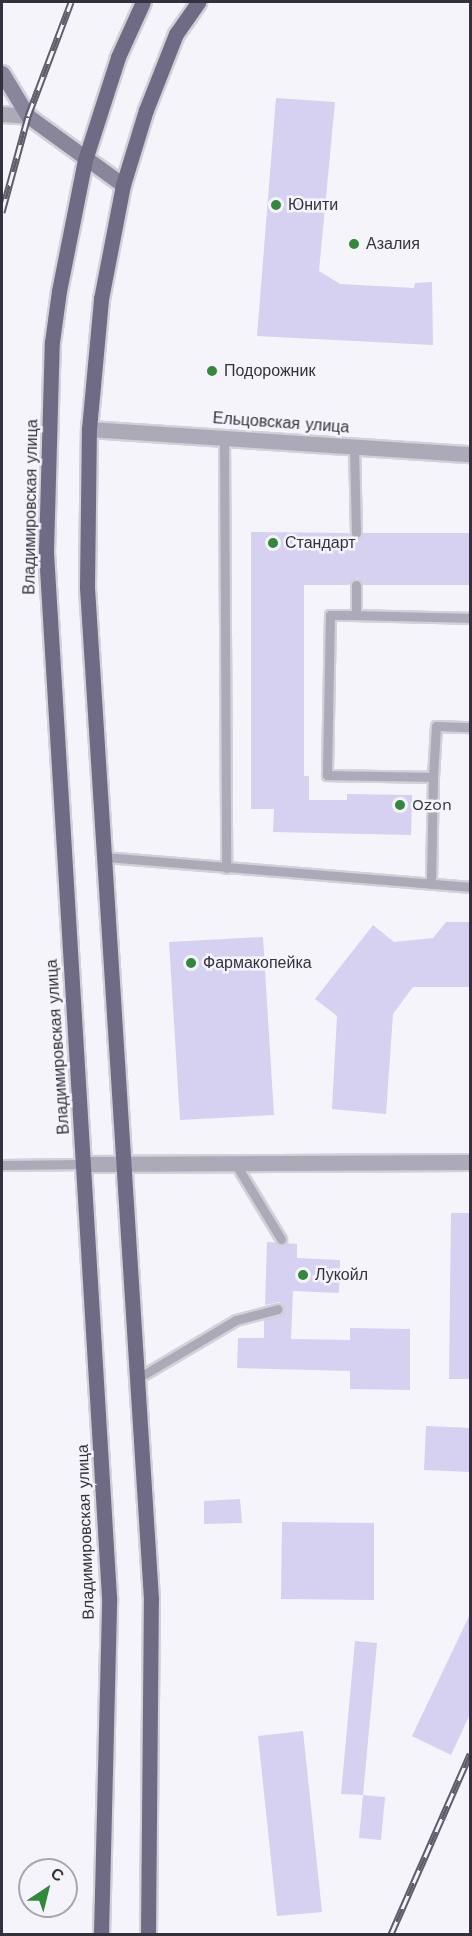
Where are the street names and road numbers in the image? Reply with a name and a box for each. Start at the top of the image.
street label: Ельцовская улица [212,409,350,437]
street label: Владимировская улица [20,419,42,595]
street label: Владимировская улица [42,959,74,1135]
street label: Владимировская улица [73,1444,99,1620]

